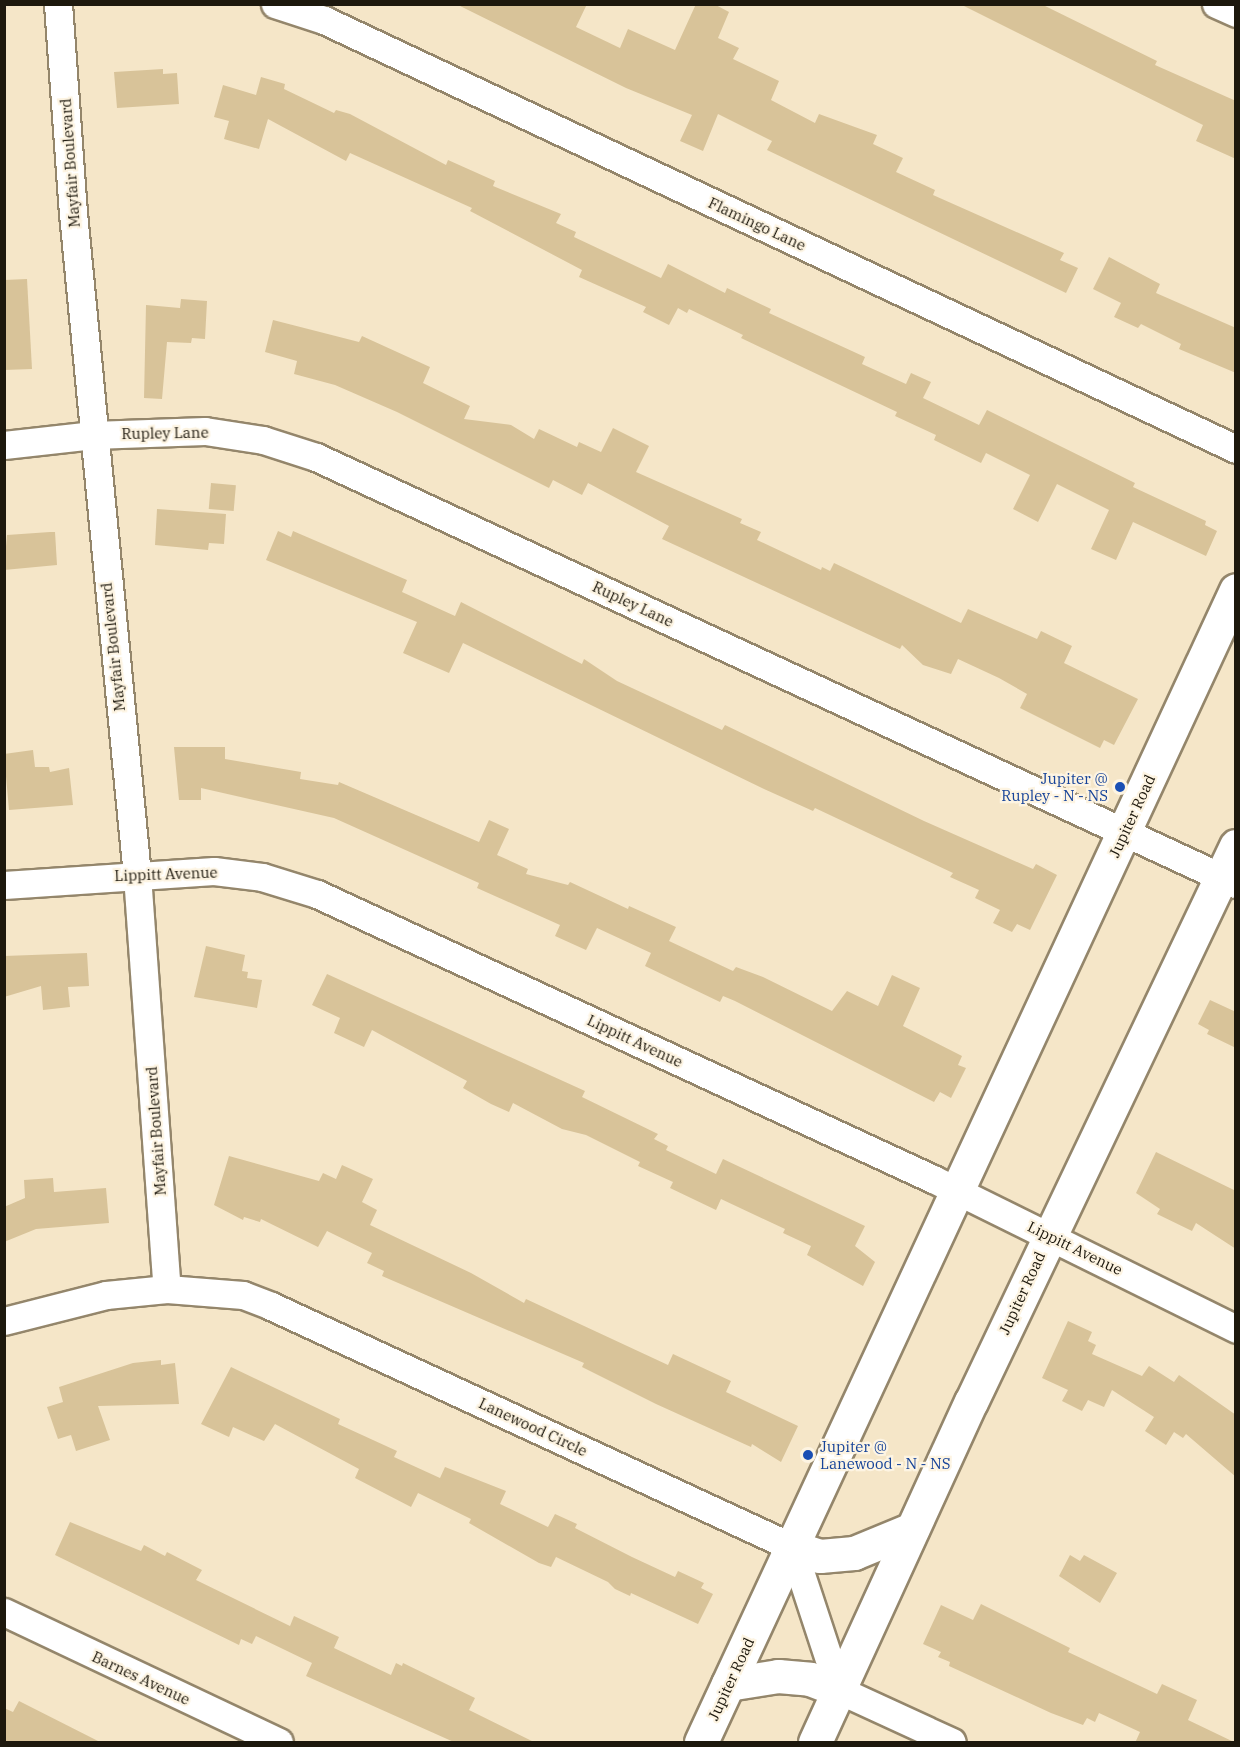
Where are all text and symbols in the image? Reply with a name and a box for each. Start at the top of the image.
street label: Mayfair Boulevard [57,98,83,228]
street label: Flamingo Lane [705,194,809,254]
street label: Rupley Lane [121,423,209,443]
street label: Rupley Lane [590,577,676,631]
street label: Mayfair Boulevard [97,582,129,712]
place label: Jupiter @ Rupley - N - NS [1001,769,1108,804]
street label: Jupiter Road [1105,772,1159,860]
marker: Jupiter @ Rupley - N - NS [1113,780,1127,794]
street label: Lippitt Avenue [114,863,218,885]
street label: Lippitt Avenue [584,1011,686,1071]
street label: Mayfair Boulevard [143,1066,169,1196]
street label: Lippitt Avenue [1025,1217,1125,1279]
street label: Jupiter Road [995,1249,1049,1337]
street label: Lanewood Circle [476,1394,590,1460]
place label: Jupiter @ Lanewood - N - NS [820,1437,950,1472]
marker: Jupiter @ Lanewood - N - NS [801,1448,815,1462]
street label: Jupiter Road [704,1635,758,1723]
street label: Barnes Avenue [89,1647,193,1709]

